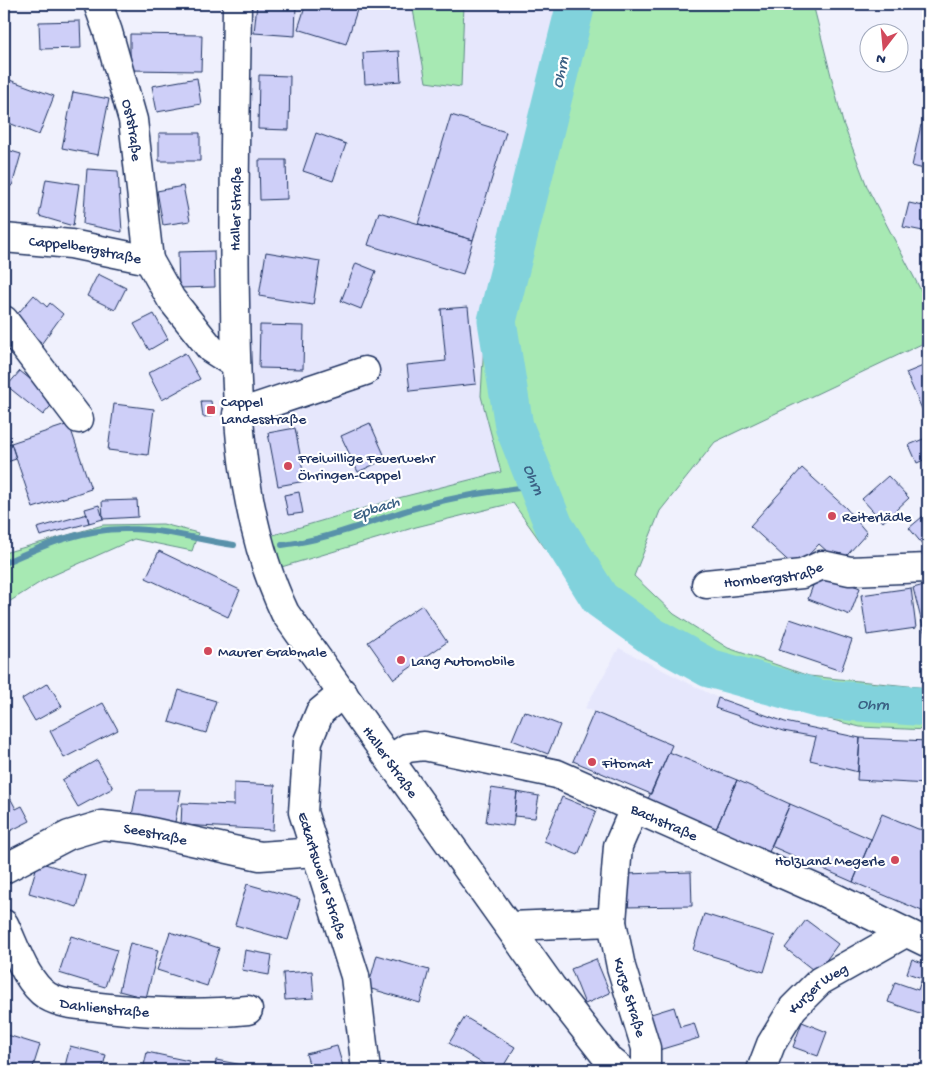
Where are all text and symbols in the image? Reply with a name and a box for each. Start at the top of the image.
north arrow [860,22,910,72]
text: N [874,49,888,68]
water label: Ohrn [549,55,576,90]
street label: Oststraße [117,97,145,162]
street label: Haller Straße [227,167,247,251]
street label: Cappelbergstraße [28,233,143,269]
place label: Cappel Landesstraße [221,394,306,429]
marker: Cappel Landesstraße [205,404,217,416]
place label: Freiwillige Feuerwehr Öhringen-Cappel [297,450,436,485]
marker: Freiwillige Feuerwehr Öhringen-Cappel [282,460,294,472]
water label: Ohrn [517,462,547,499]
water label: Epbach [350,494,403,527]
place label: Reiterlädle [842,509,912,527]
marker: Reiterlädle [826,510,838,522]
street label: Hornbergstraße [723,559,827,593]
place label: Maurer Grabmale [218,644,327,662]
marker: Maurer Grabmale [202,645,214,657]
place label: Lang Automobile [411,653,515,671]
marker: Lang Automobile [395,654,407,666]
water label: Ohrn [857,696,890,717]
street label: Haller Straße [358,723,421,802]
place label: Fitomat [601,755,654,773]
marker: Fitomat [586,756,598,768]
street label: Bachstraße [627,800,700,846]
street label: Eckartsweiler Straße [293,810,350,942]
street label: Seestraße [122,820,189,851]
place label: HolzLand Megerle [775,853,885,871]
marker: HolzLand Megerle [889,854,901,866]
street label: Kurze Straße [608,956,649,1040]
street label: Kurzer Weg [785,960,852,1018]
street label: Dahlienstraße [57,995,150,1023]

